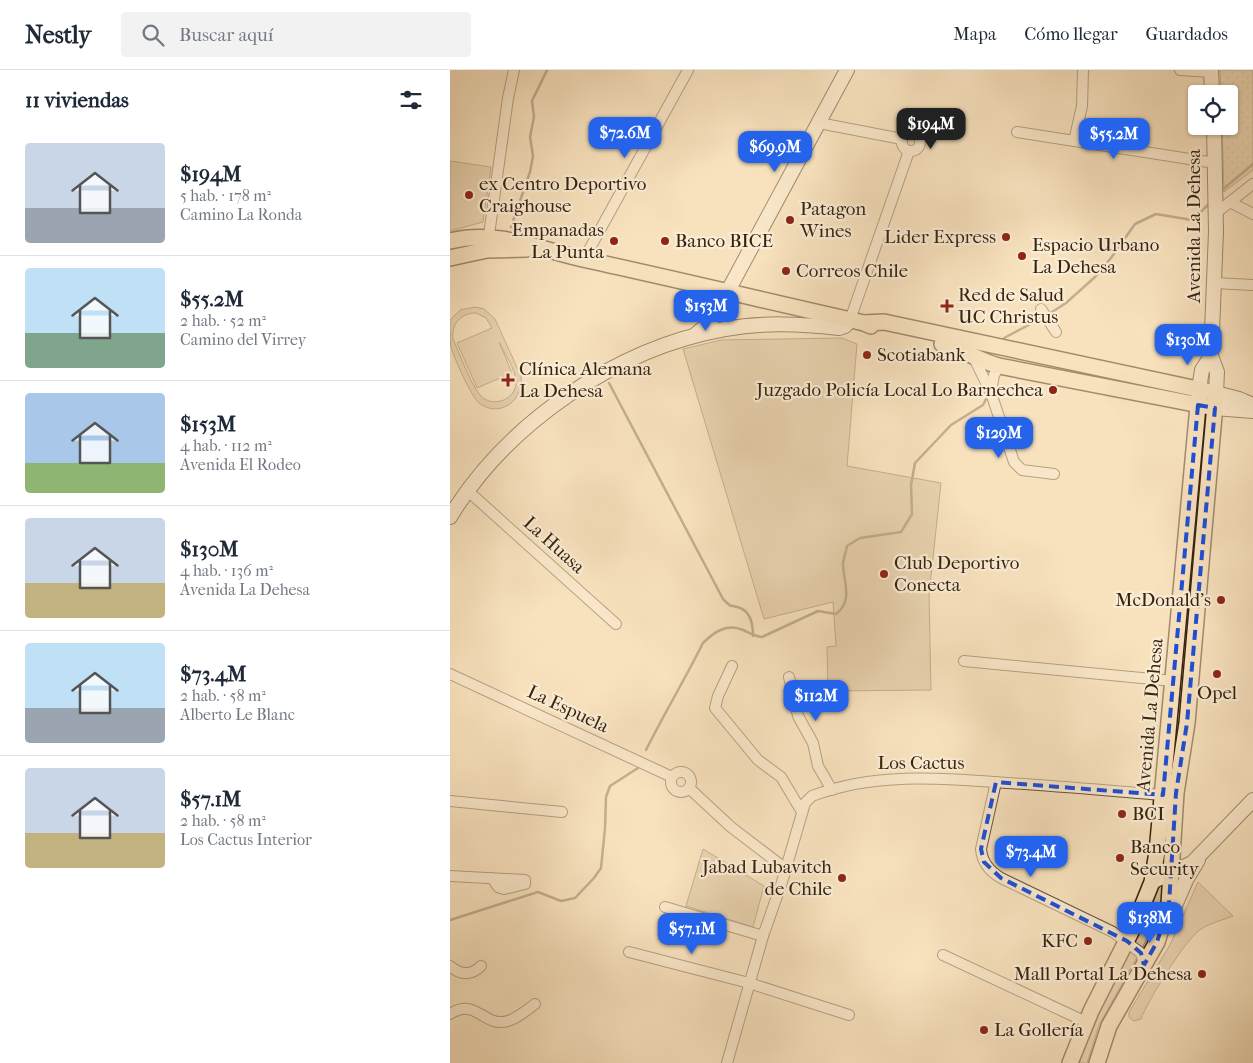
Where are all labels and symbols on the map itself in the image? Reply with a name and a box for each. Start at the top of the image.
pin: $194M [896,108,966,150]
pin: $72.6M [584,116,666,159]
pin: $55.2M [1073,118,1155,160]
pin: $69.9M [734,131,816,173]
street label: Avenida La Dehesa [1183,149,1205,304]
place label: ex Centro Deportivo Craighouse [479,173,647,217]
marker: ex Centro Deportivo Craighouse [463,189,475,201]
place label: Patagon Wines [799,198,866,242]
marker: Patagon Wines [784,214,796,226]
place label: Empanadas La Punta [512,219,604,263]
place label: Lider Express [884,226,996,248]
place label: Banco BICE [675,230,773,252]
marker: Lider Express [1000,231,1012,243]
place label: Espacio Urbano La Dehesa [1032,234,1160,278]
marker: Empanadas La Punta [608,235,620,247]
marker: Banco BICE [659,235,671,247]
marker: Espacio Urbano La Dehesa [1016,250,1028,262]
place label: Correos Chile [796,260,908,282]
marker: Correos Chile [780,265,792,277]
place label: Red de Salud UC Christus [958,284,1065,328]
pin: $153M [671,290,741,332]
marker: Red de Salud UC Christus [940,299,954,313]
pin: $130M [1153,324,1223,366]
place label: Scotiabank [877,344,966,366]
marker: Scotiabank [861,349,873,361]
place label: Clínica Alemana La Dehesa [519,358,652,402]
marker: Clínica Alemana La Dehesa [501,373,515,387]
place label: Juzgado Policía Local Lo Barnechea [754,379,1043,401]
marker: Juzgado Policía Local Lo Barnechea [1047,384,1059,396]
pin: $129M [964,416,1034,459]
street label: La Huasa [519,512,589,578]
place label: Club Deportivo Conecta [894,552,1020,596]
marker: Club Deportivo Conecta [878,568,890,580]
place label: McDonald's [1115,589,1211,611]
marker: McDonald's [1215,594,1227,606]
street label: Avenida La Dehesa [1132,637,1168,794]
marker: Opel [1211,668,1223,680]
pin: $112M [781,680,851,722]
street label: La Espuela [524,681,612,737]
place label: Opel [1197,682,1237,704]
street label: Los Cactus [878,752,964,774]
place label: BCI [1132,803,1165,825]
marker: BCI [1116,808,1128,820]
pin: $73.4M [990,836,1072,878]
place label: Banco Security [1130,836,1200,880]
marker: Banco Security [1114,852,1126,864]
place label: Jabad Lubavitch de Chile [700,856,832,900]
marker: Jabad Lubavitch de Chile [836,872,848,884]
pin: $138M [1115,902,1185,944]
pin: $57.1M [651,912,733,955]
place label: KFC [1041,930,1078,952]
marker: KFC [1082,935,1094,947]
place label: Mall Portal La Dehesa [1014,963,1192,985]
marker: Mall Portal La Dehesa [1196,968,1208,980]
place label: La Gollería [994,1019,1084,1041]
marker: La Gollería [978,1024,990,1036]

